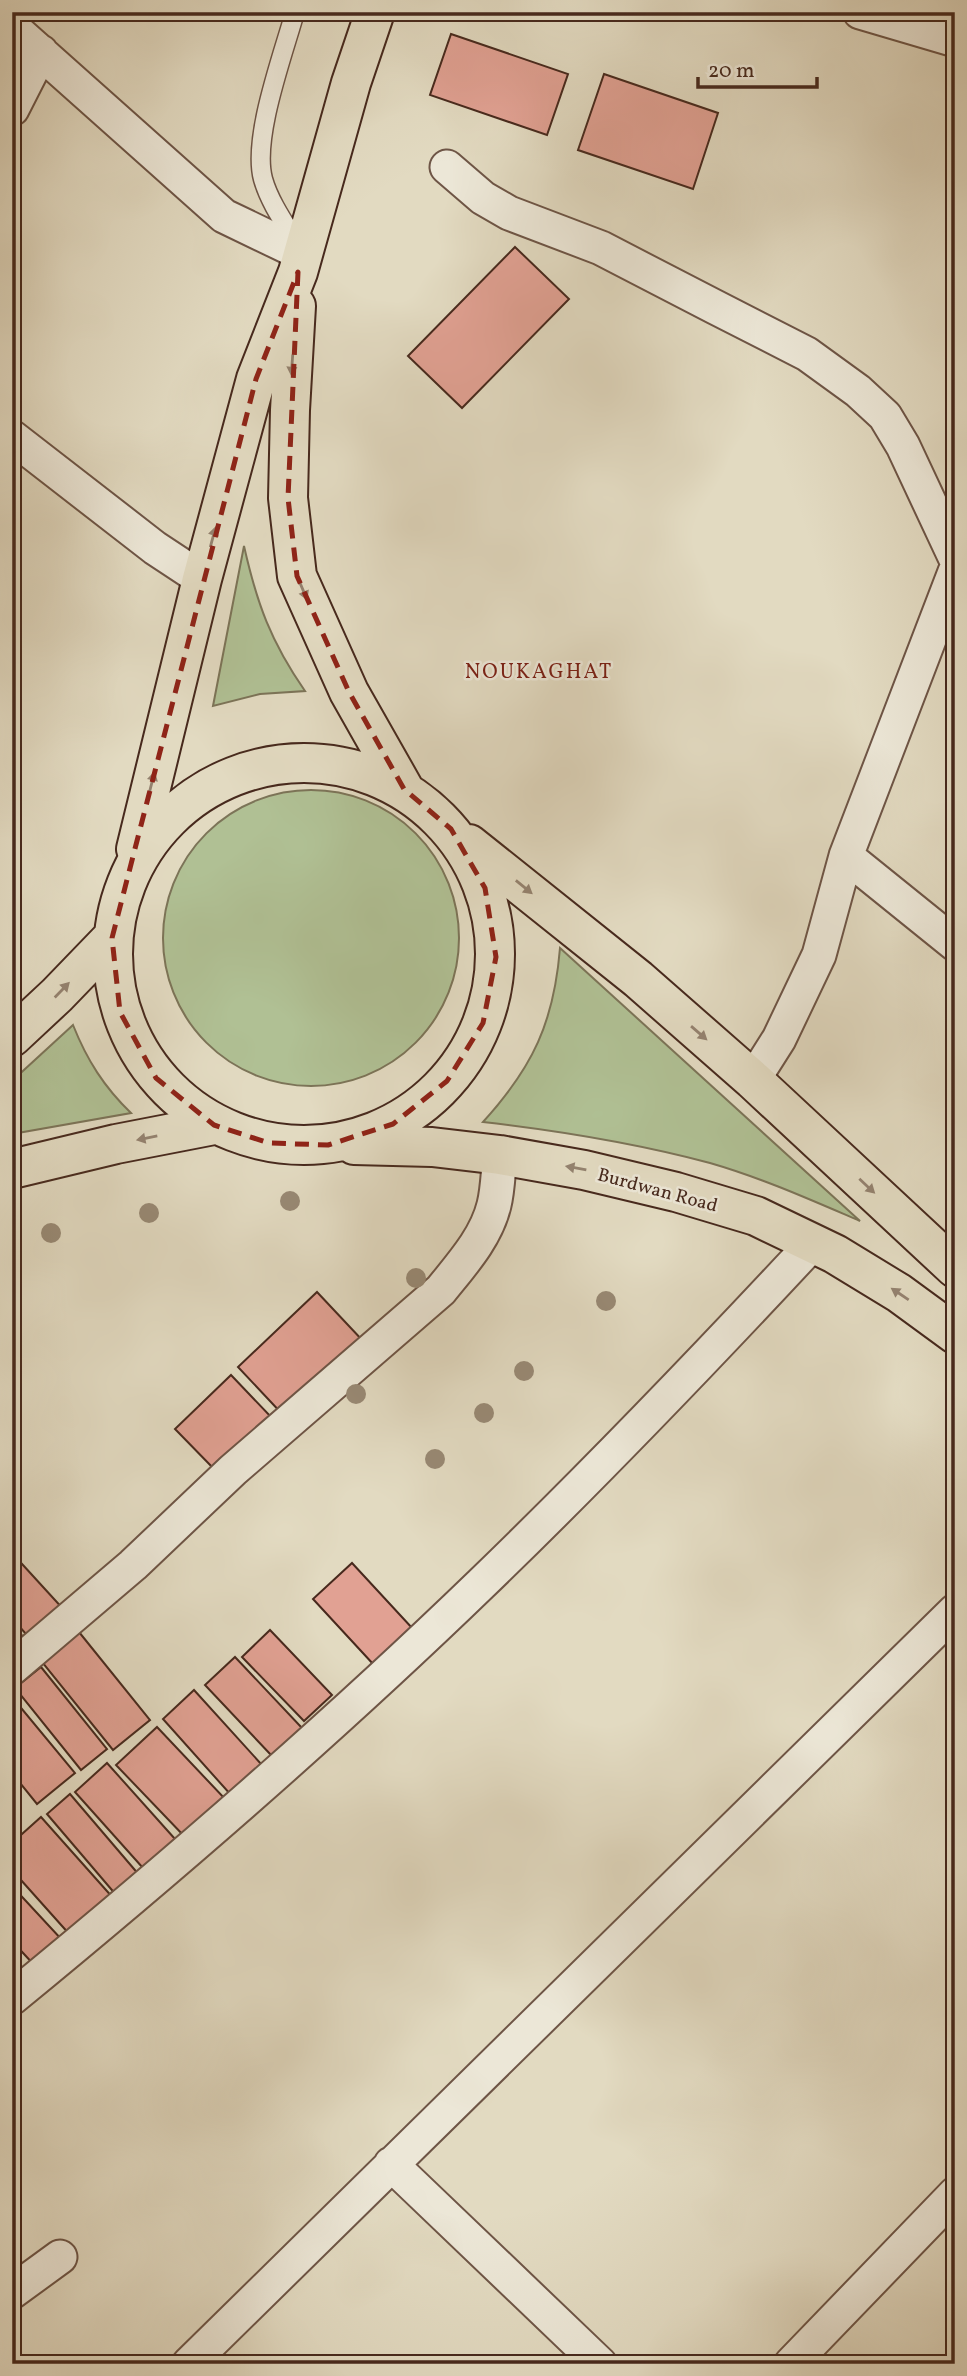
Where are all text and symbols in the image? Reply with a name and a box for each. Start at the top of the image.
scale bar [698,46,816,90]
text: 20 m [708,57,754,86]
one-way arrow [287,354,298,376]
one-way arrow [208,526,219,548]
one-way arrow [297,580,309,600]
district label: NOUKAGHAT [465,658,613,687]
one-way arrow [147,770,158,792]
one-way arrow [514,880,532,895]
one-way arrow [53,982,69,999]
one-way arrow [690,1024,707,1040]
one-way arrow [136,1132,158,1143]
street label: Burdwan Road [594,1162,720,1219]
one-way arrow [565,1163,587,1174]
one-way arrow [858,1178,876,1194]
one-way arrow [891,1287,909,1301]

